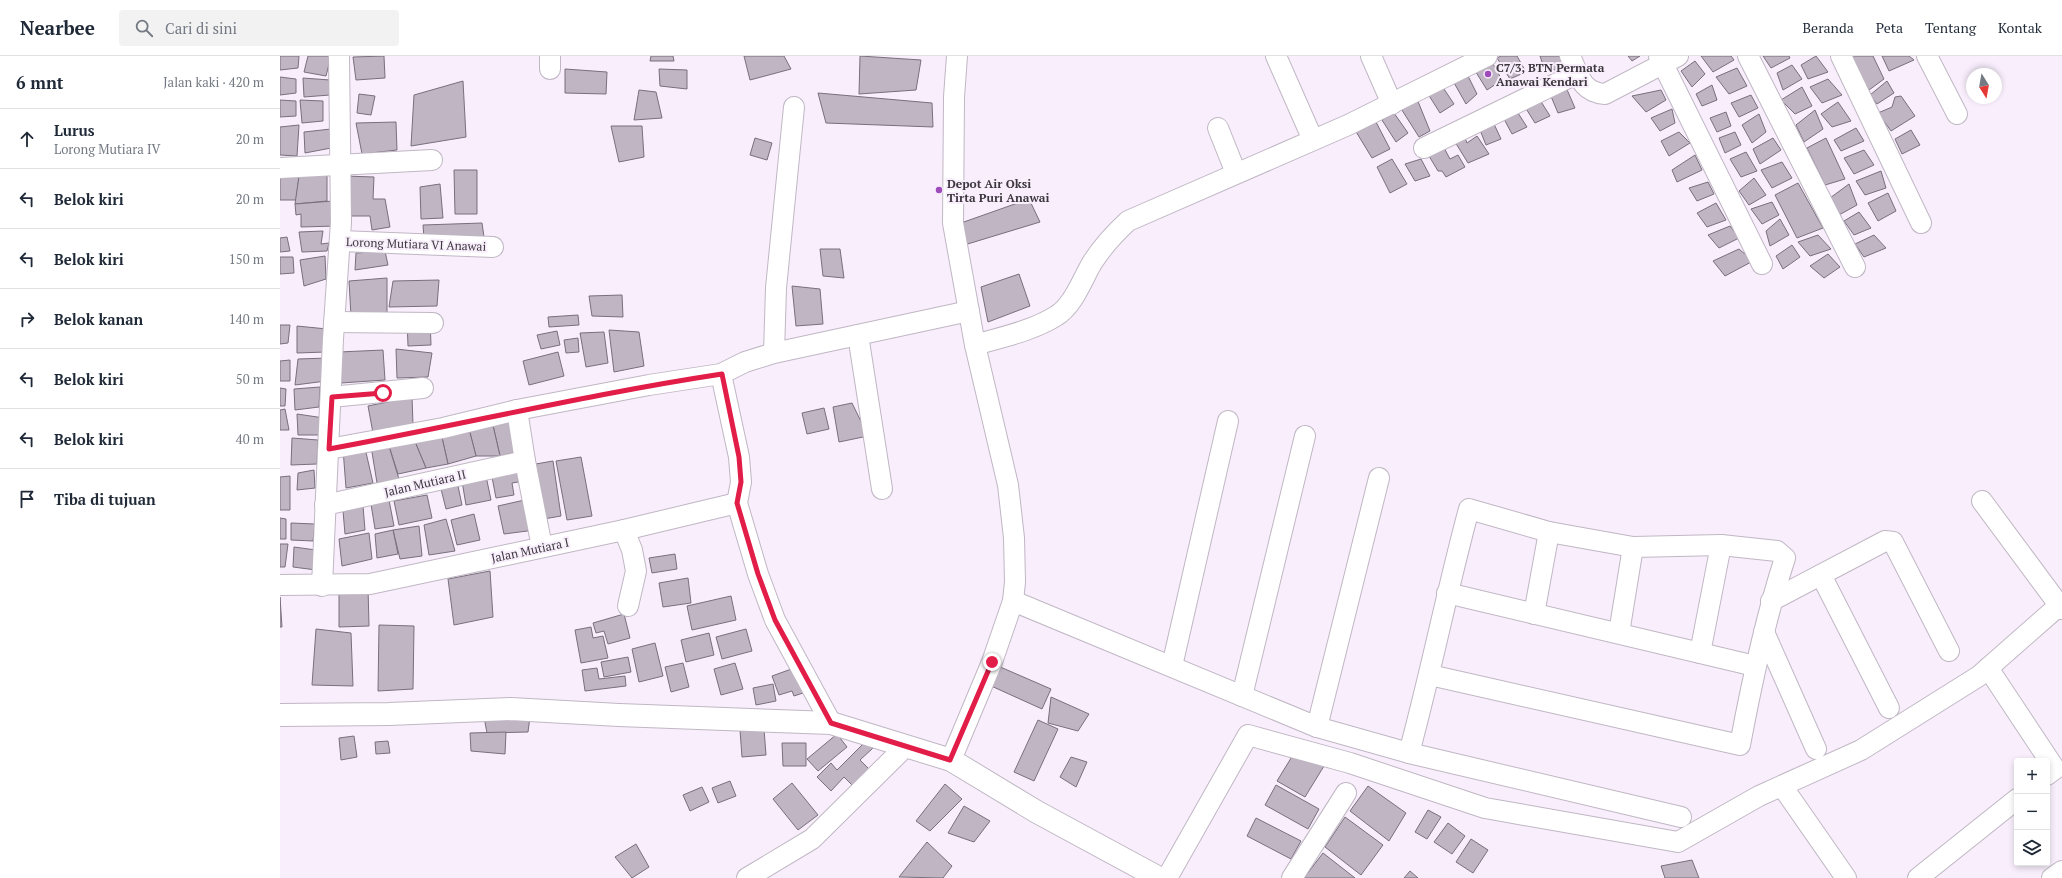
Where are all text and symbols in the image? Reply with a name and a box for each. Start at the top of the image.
search box [119,10,399,46]
text: Nearbee [20,15,95,40]
icon: search [133,17,155,39]
text: Cari di sini [165,18,237,38]
text: Beranda [1802,18,1854,37]
text: Peta [1876,18,1903,37]
text: Tentang [1925,18,1976,37]
text: Kontak [1998,18,2042,37]
place label: C7/3, BTN Permata Anawai Kendari [1496,60,1605,89]
north arrow [1966,68,2002,104]
marker: C7/3, BTN Permata Anawai Kendari [1483,69,1493,79]
text: 6 mnt [16,71,64,94]
text: Jalan kaki · 420 m [163,73,264,91]
text: Lurus [54,120,95,140]
icon: ahead [16,128,38,150]
text: 20 m [236,130,264,148]
text: Lorong Mutiara IV [54,140,160,158]
place label: Depot Air Oksi Tirta Puri Anawai [947,176,1049,205]
marker: Depot Air Oksi Tirta Puri Anawai [934,185,944,195]
icon: left [16,188,38,210]
text: Belok kiri [54,189,124,209]
text: 20 m [236,190,264,208]
street label: Lorong Mutiara VI Anawai [346,234,487,254]
icon: left [16,248,38,270]
text: Belok kiri [54,249,124,269]
text: 150 m [229,250,264,268]
icon: right [16,308,38,330]
text: Belok kanan [54,309,143,329]
text: 140 m [229,310,264,328]
icon: left [16,368,38,390]
text: Belok kiri [54,369,124,389]
text: 50 m [236,370,264,388]
route start [374,384,392,402]
icon: left [16,428,38,450]
text: Belok kiri [54,429,124,449]
text: 40 m [236,430,264,448]
street label: Jalan Mutiara II [383,466,467,500]
icon: arrive [16,488,38,510]
text: Tiba di tujuan [54,489,156,509]
street label: Jalan Mutiara I [490,534,570,566]
route end [983,653,1001,671]
map controls [2014,758,2050,866]
button: + [2014,758,2050,794]
button: − [2014,794,2050,830]
button: layers [2014,830,2050,866]

